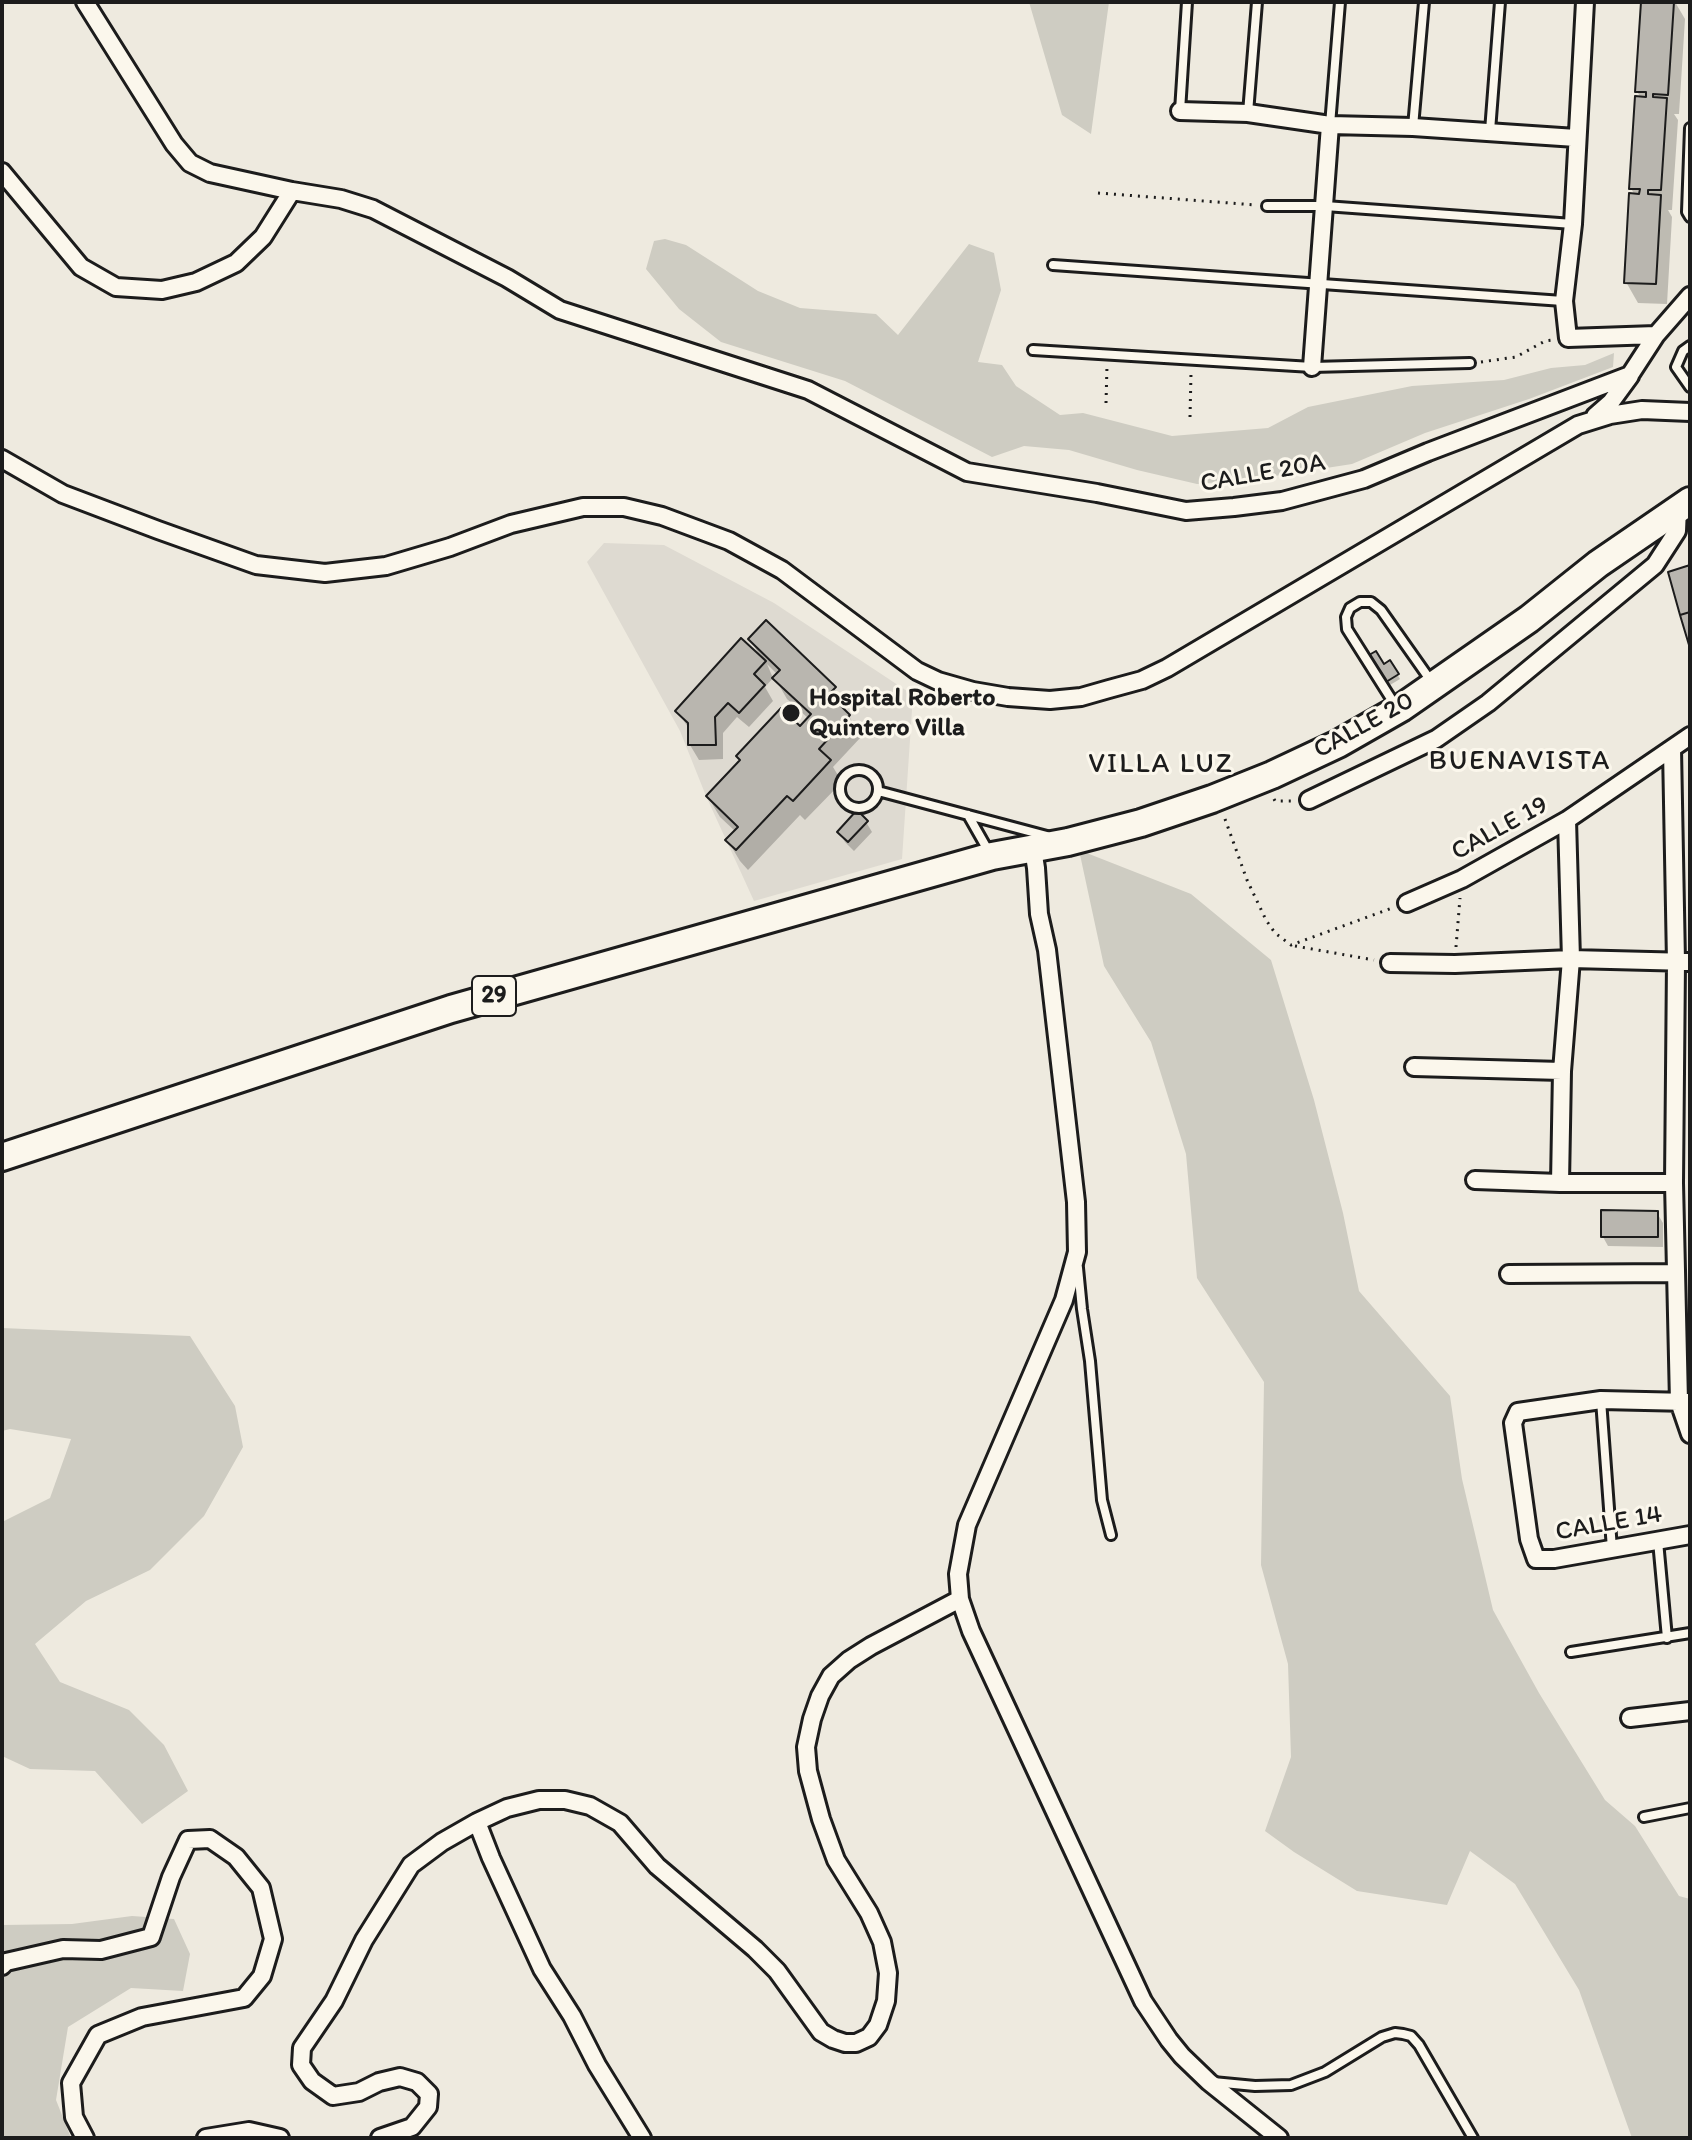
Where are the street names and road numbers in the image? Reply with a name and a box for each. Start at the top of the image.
street label: CALLE 20A [1198,448,1328,500]
street label: CALLE 20 [1308,686,1420,766]
street label: CALLE 19 [1446,790,1554,868]
road number: 29 [472,976,516,1016]
street label: CALLE 14 [1553,1499,1665,1549]

